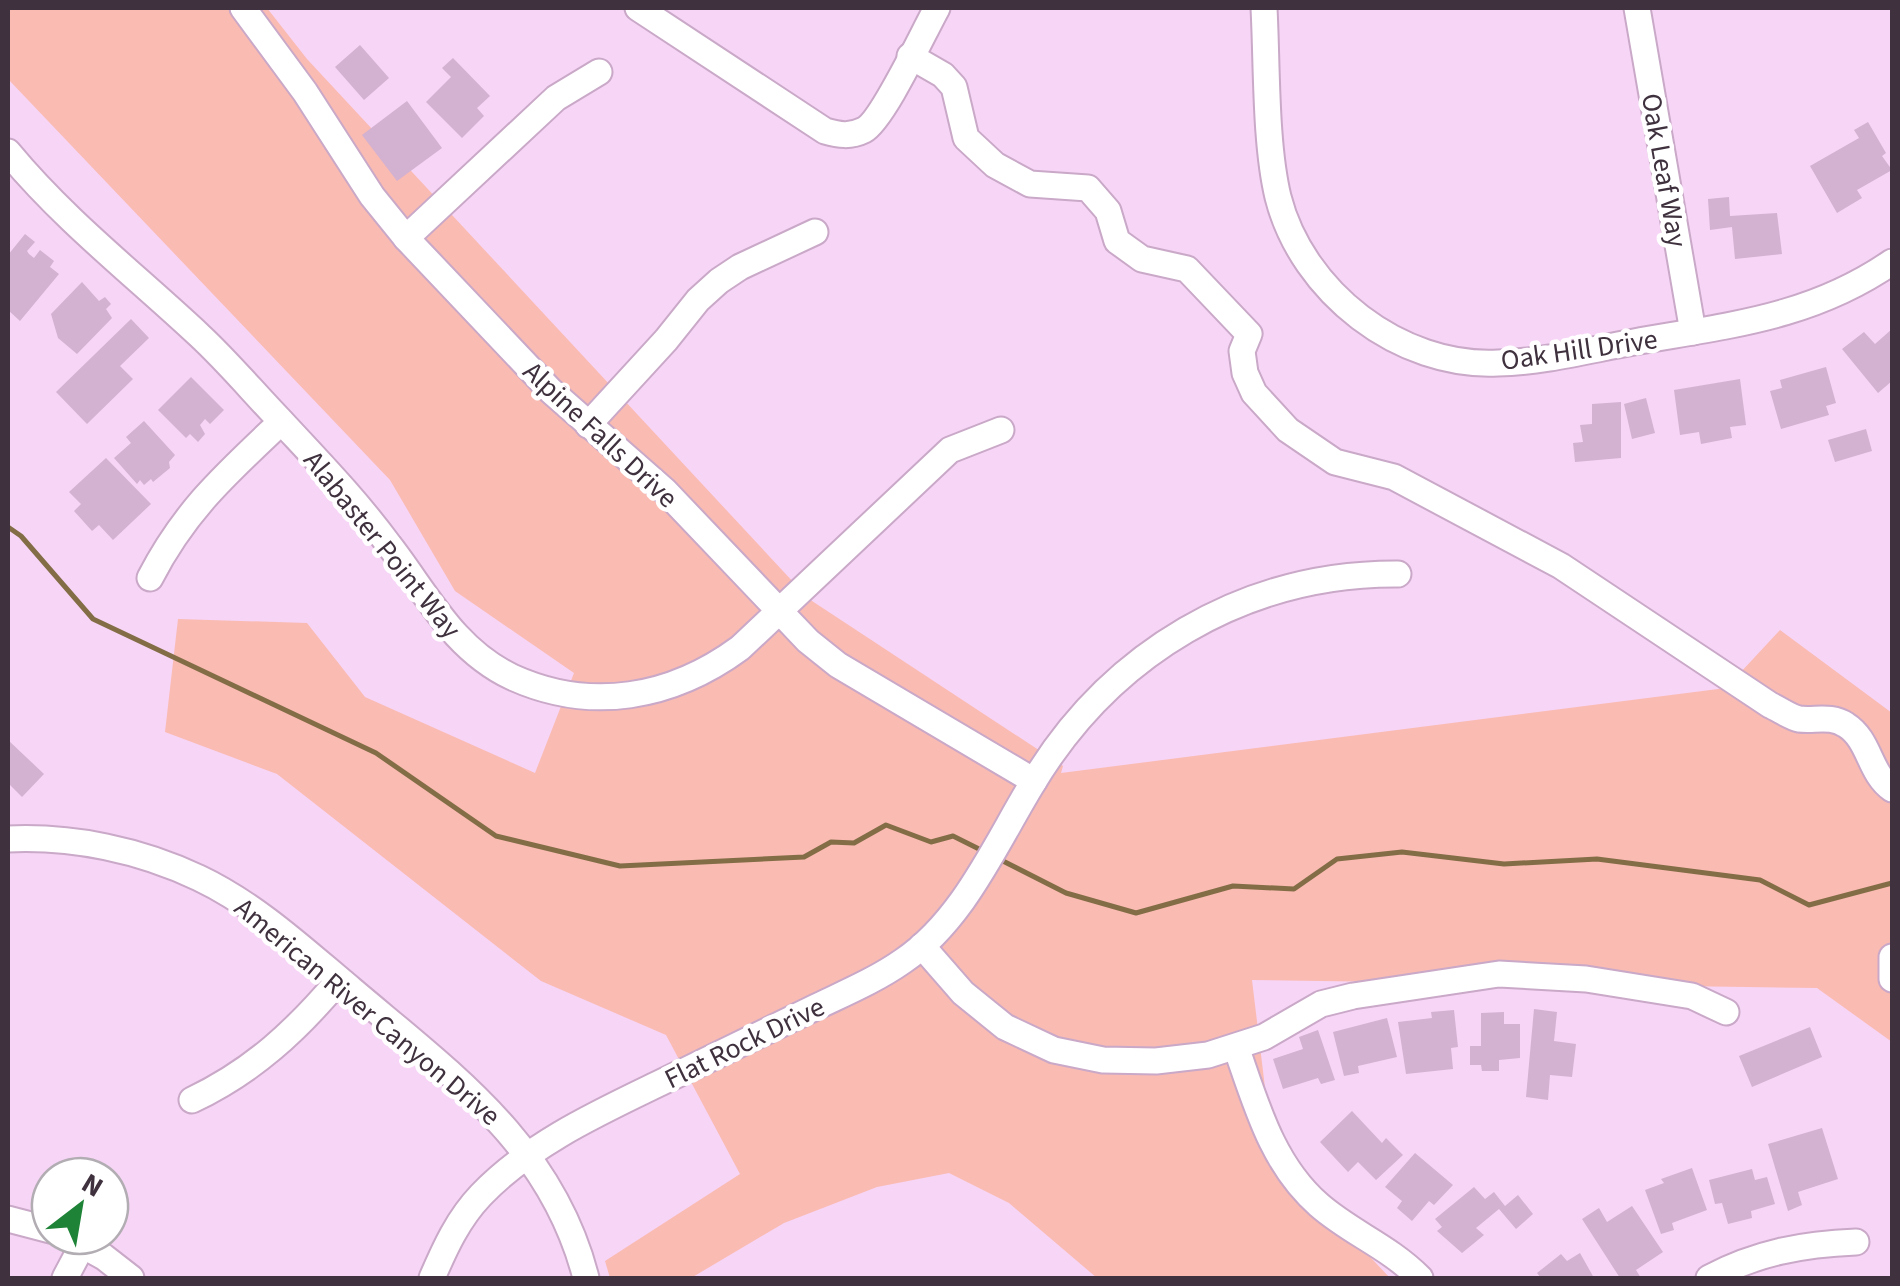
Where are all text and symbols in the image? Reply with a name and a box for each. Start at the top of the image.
street label: Oak Leaf Way [1631,90,1697,250]
street label: Oak Hill Drive [1498,319,1660,381]
street label: Alpine Falls Drive [514,352,687,517]
street label: Alabaster Point Way [294,442,471,647]
street label: American River Canyon Drive [226,888,509,1135]
street label: Flat Rock Drive [658,987,831,1099]
north arrow [30,1156,130,1256]
text: N [74,1163,111,1207]

